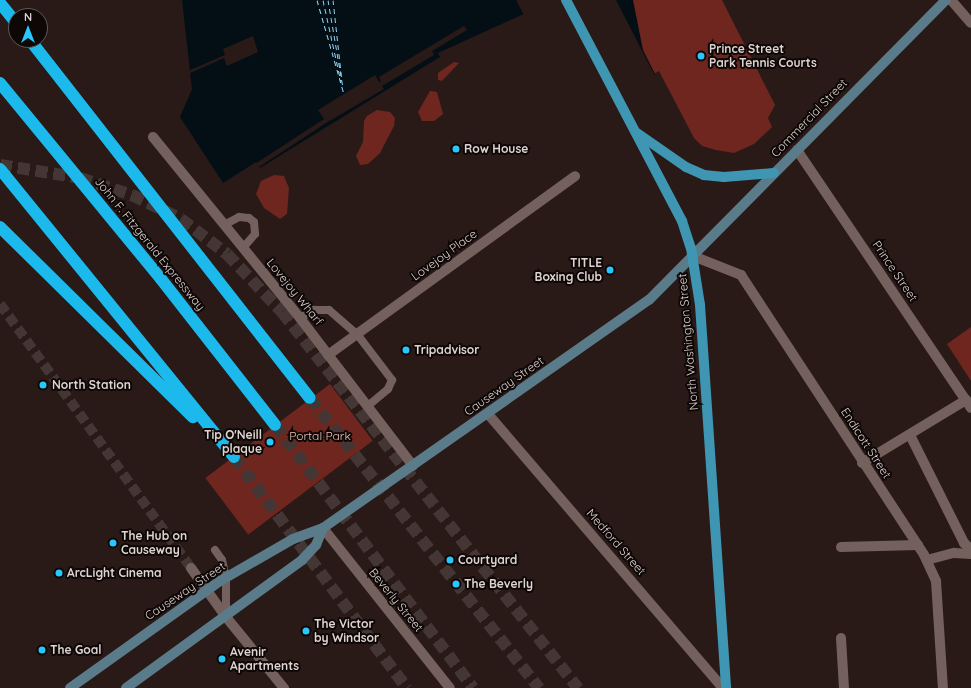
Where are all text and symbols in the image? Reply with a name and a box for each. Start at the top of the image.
north arrow [8,8,48,48]
text: N [24,10,32,24]
place label: Prince Street Park Tennis Courts [709,42,817,70]
marker: Prince Street Park Tennis Courts [696,51,706,61]
street label: Commercial Street [768,76,850,160]
place label: Row House [464,142,528,156]
marker: Row House [451,144,461,154]
street label: John F. Fitzgerald Expressway [92,175,208,313]
street label: Lovejoy Place [408,226,480,284]
street label: Prince Street [869,238,921,304]
street label: Lovejoy Wharf [264,256,326,328]
place label: TITLE Boxing Club [535,256,602,284]
marker: TITLE Boxing Club [605,265,615,275]
street label: North Washington Street [675,273,701,411]
place label: Tripadvisor [414,343,479,357]
marker: Tripadvisor [401,345,411,355]
street label: Causeway Street [462,353,546,419]
place label: North Station [52,378,131,392]
marker: North Station [37,379,49,391]
street label: Endicott Street [838,405,894,481]
place label: Tip O'Neill plaque [204,428,262,456]
park label: Portal Park [289,429,351,443]
marker: Tip O'Neill plaque [265,437,275,447]
street label: Medford Street [583,506,649,578]
place label: The Hub on Causeway [121,529,187,557]
marker: The Hub on Causeway [108,538,118,548]
place label: Courtyard [458,553,517,567]
marker: Courtyard [445,555,455,565]
street label: Causeway Street [142,559,228,623]
street label: Beverly Street [366,565,426,635]
place label: ArcLight Cinema [67,566,162,580]
marker: ArcLight Cinema [54,568,64,578]
place label: The Beverly [464,577,533,591]
marker: The Beverly [451,579,461,589]
place label: The Victor by Windsor [314,617,379,645]
marker: The Victor by Windsor [301,626,311,636]
place label: The Goal [50,643,102,657]
marker: The Goal [37,645,47,655]
place label: Avenir Apartments [230,645,299,673]
marker: Avenir Apartments [217,654,227,664]

